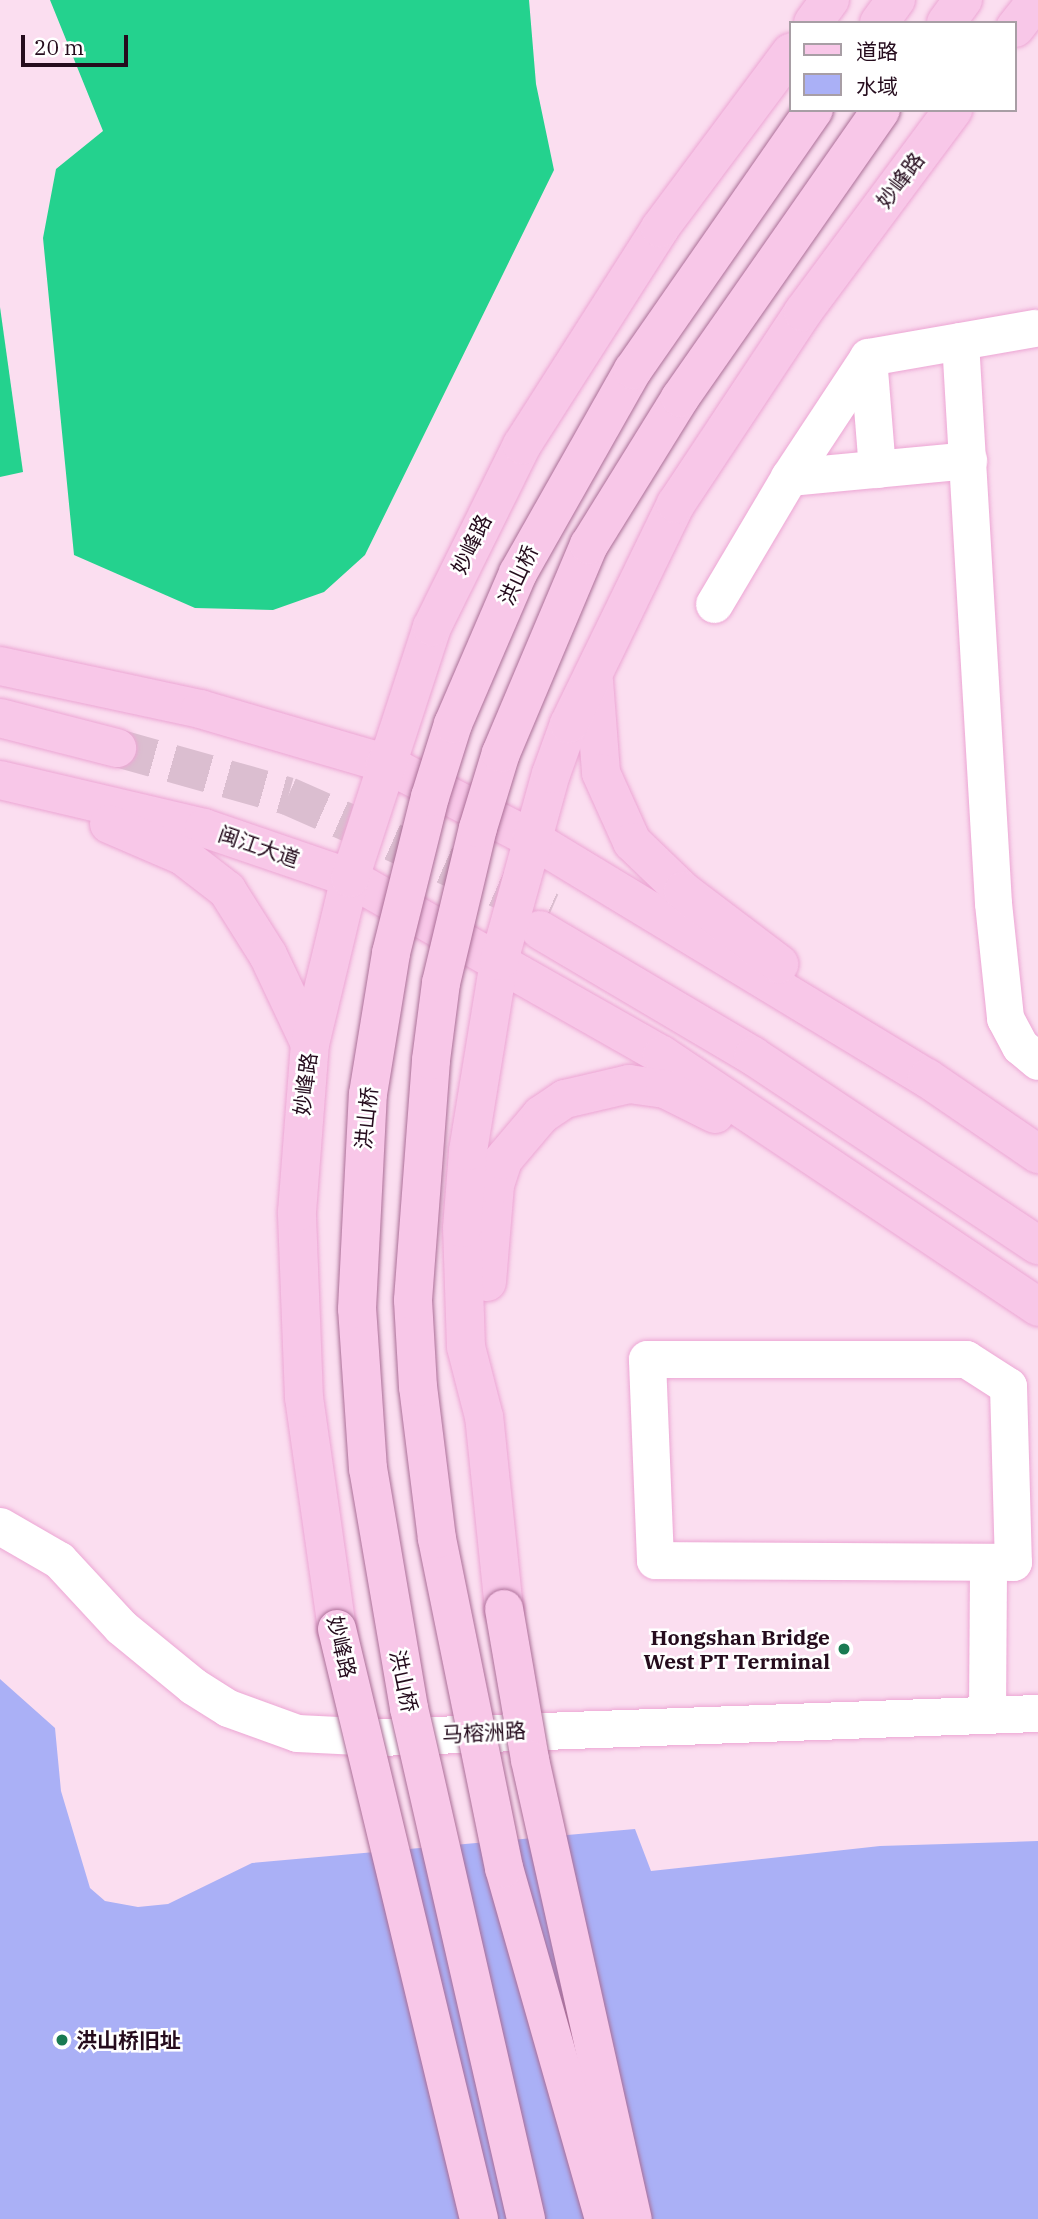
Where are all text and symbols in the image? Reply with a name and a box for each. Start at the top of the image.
scale bar [24,21,131,65]
legend [790,21,1017,112]
text: 20 m [34,33,84,61]
text: 道路 [856,37,898,65]
text: 水域 [856,72,898,100]
street label: 妙峰路 [871,147,929,213]
street label: 妙峰路 [446,510,496,578]
street label: 洪山桥 [493,541,543,609]
street label: 闽江大道 [215,820,303,872]
street label: 妙峰路 [289,1051,321,1117]
street label: 洪山桥 [350,1085,382,1151]
street label: 妙峰路 [323,1613,361,1681]
place label: Hongshan Bridge West PT Terminal [644,1624,830,1674]
marker: Hongshan Bridge West PT Terminal [836,1641,852,1657]
street label: 洪山桥 [385,1648,423,1714]
street label: 马榕洲路 [441,1717,527,1747]
place label: 洪山桥旧址 [76,2027,181,2053]
marker: 洪山桥旧址 [54,2032,70,2048]

